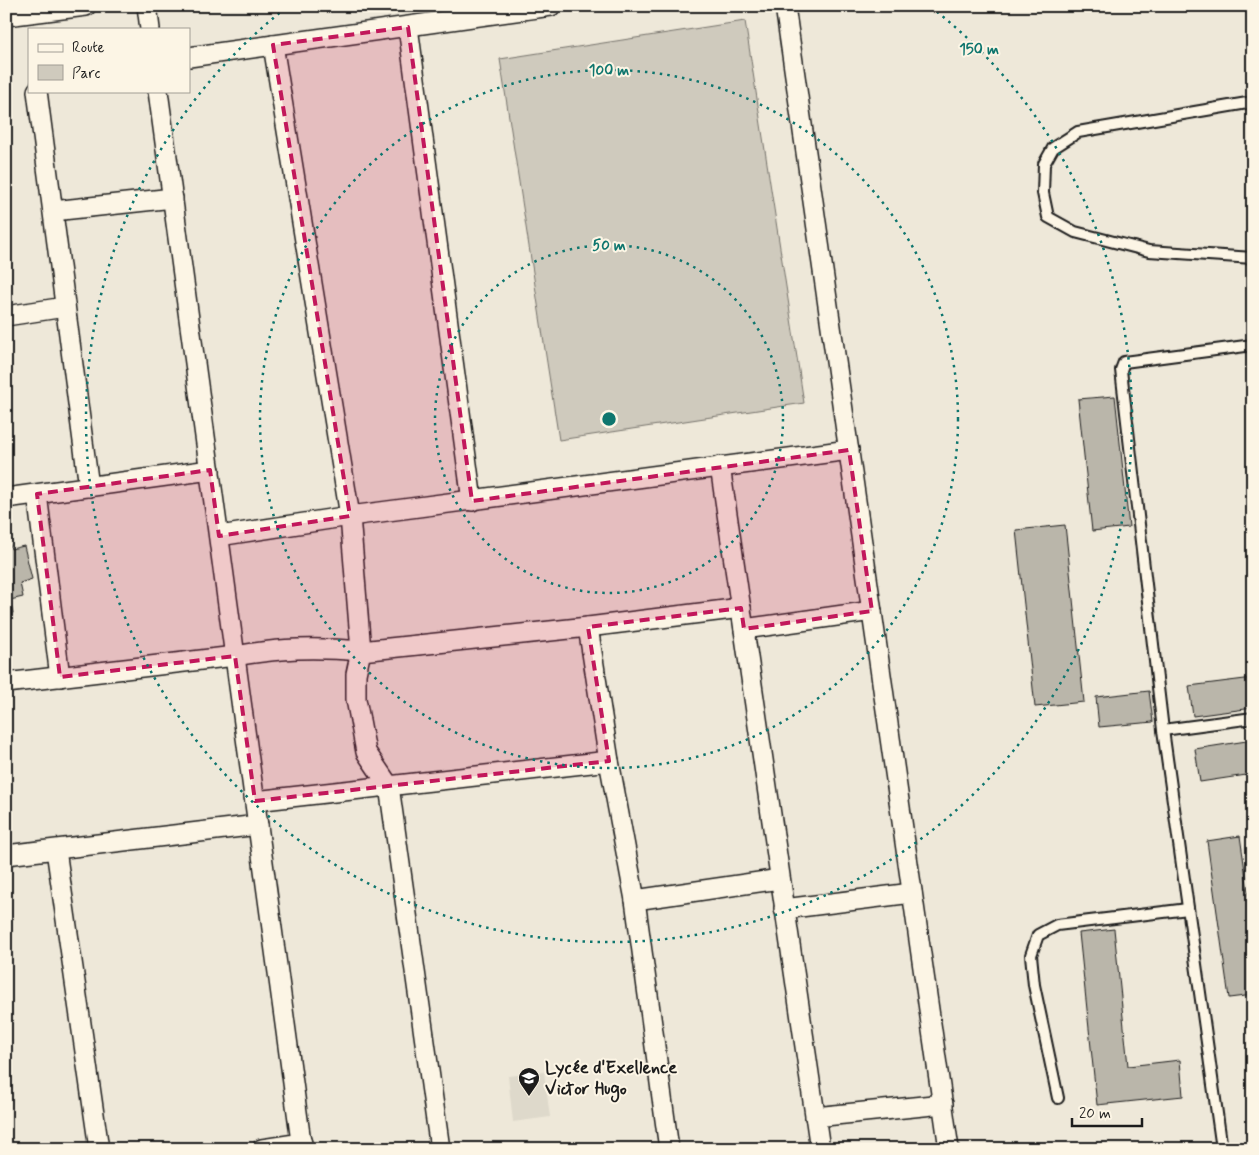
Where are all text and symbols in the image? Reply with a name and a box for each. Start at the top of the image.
legend [28,28,190,92]
text: Route [72,38,105,58]
text: 150 m [959,40,999,60]
text: 100 m [589,61,629,81]
text: Parc [72,64,100,84]
text: 50 m [592,236,626,256]
centre of rings [600,410,618,428]
place label: Lycée d'Exellence Victor Hugo [545,1056,677,1103]
school or university icon: Lycée d'Exellence Victor Hugo [517,1066,541,1097]
scale bar [1072,1095,1142,1127]
text: 20 m [1079,1104,1111,1124]

